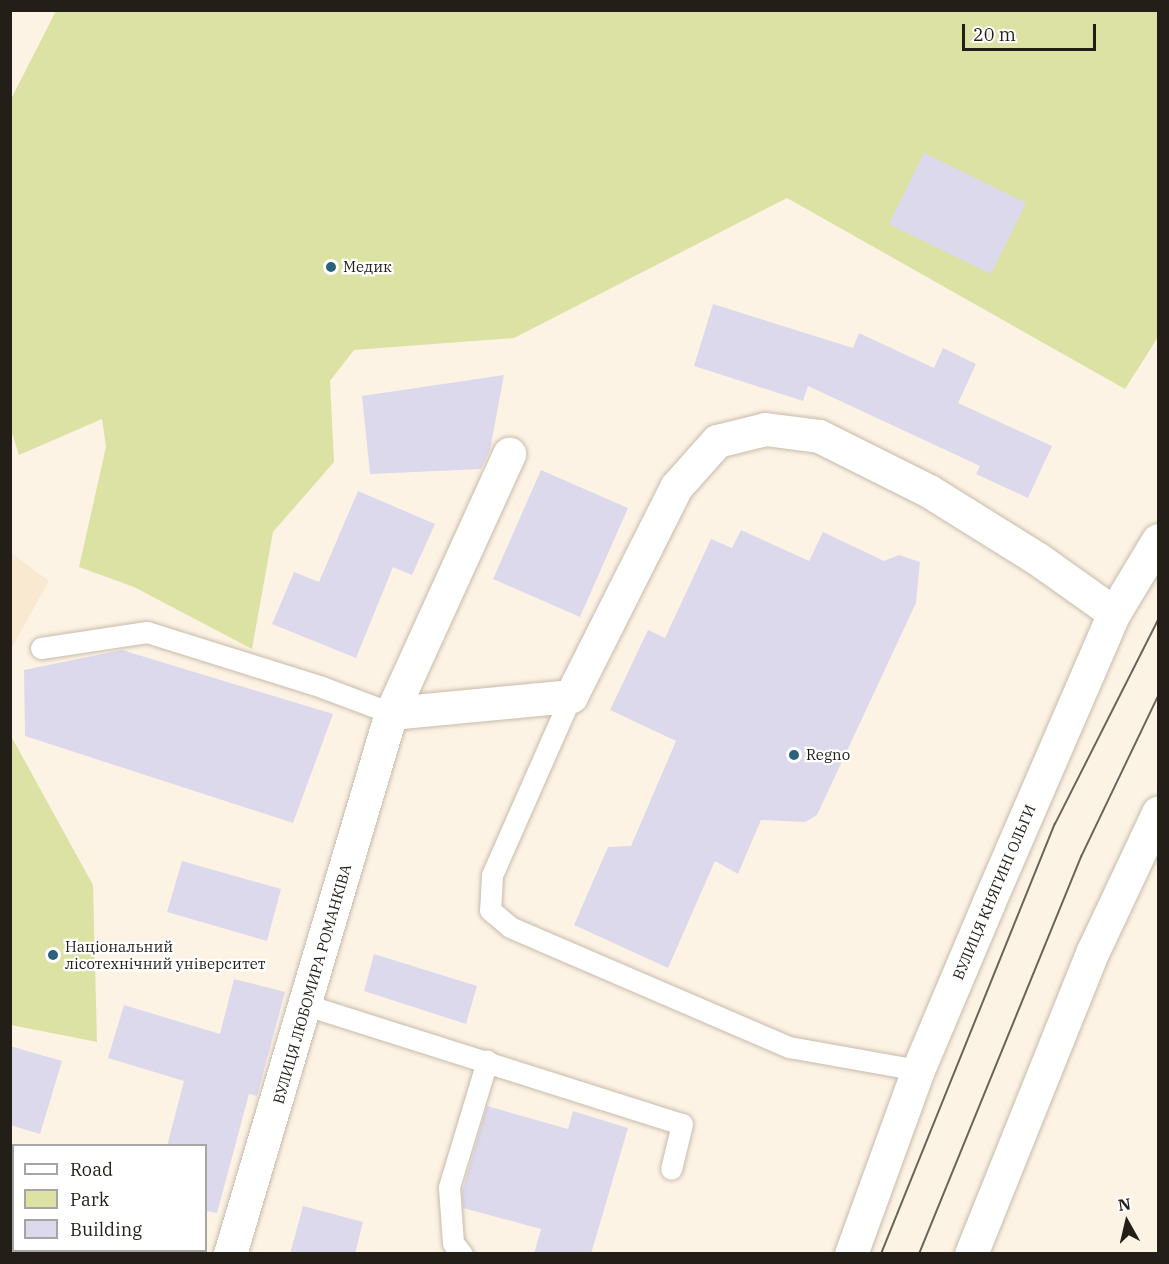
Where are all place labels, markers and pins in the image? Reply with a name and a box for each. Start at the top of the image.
place label: Медик [343,258,392,276]
marker: Медик [324,260,338,274]
place label: Regno [806,746,850,764]
marker: Regno [787,748,801,762]
place label: Національний лісотехнічний університет [65,937,266,972]
marker: Національний лісотехнічний університет [46,948,60,962]

